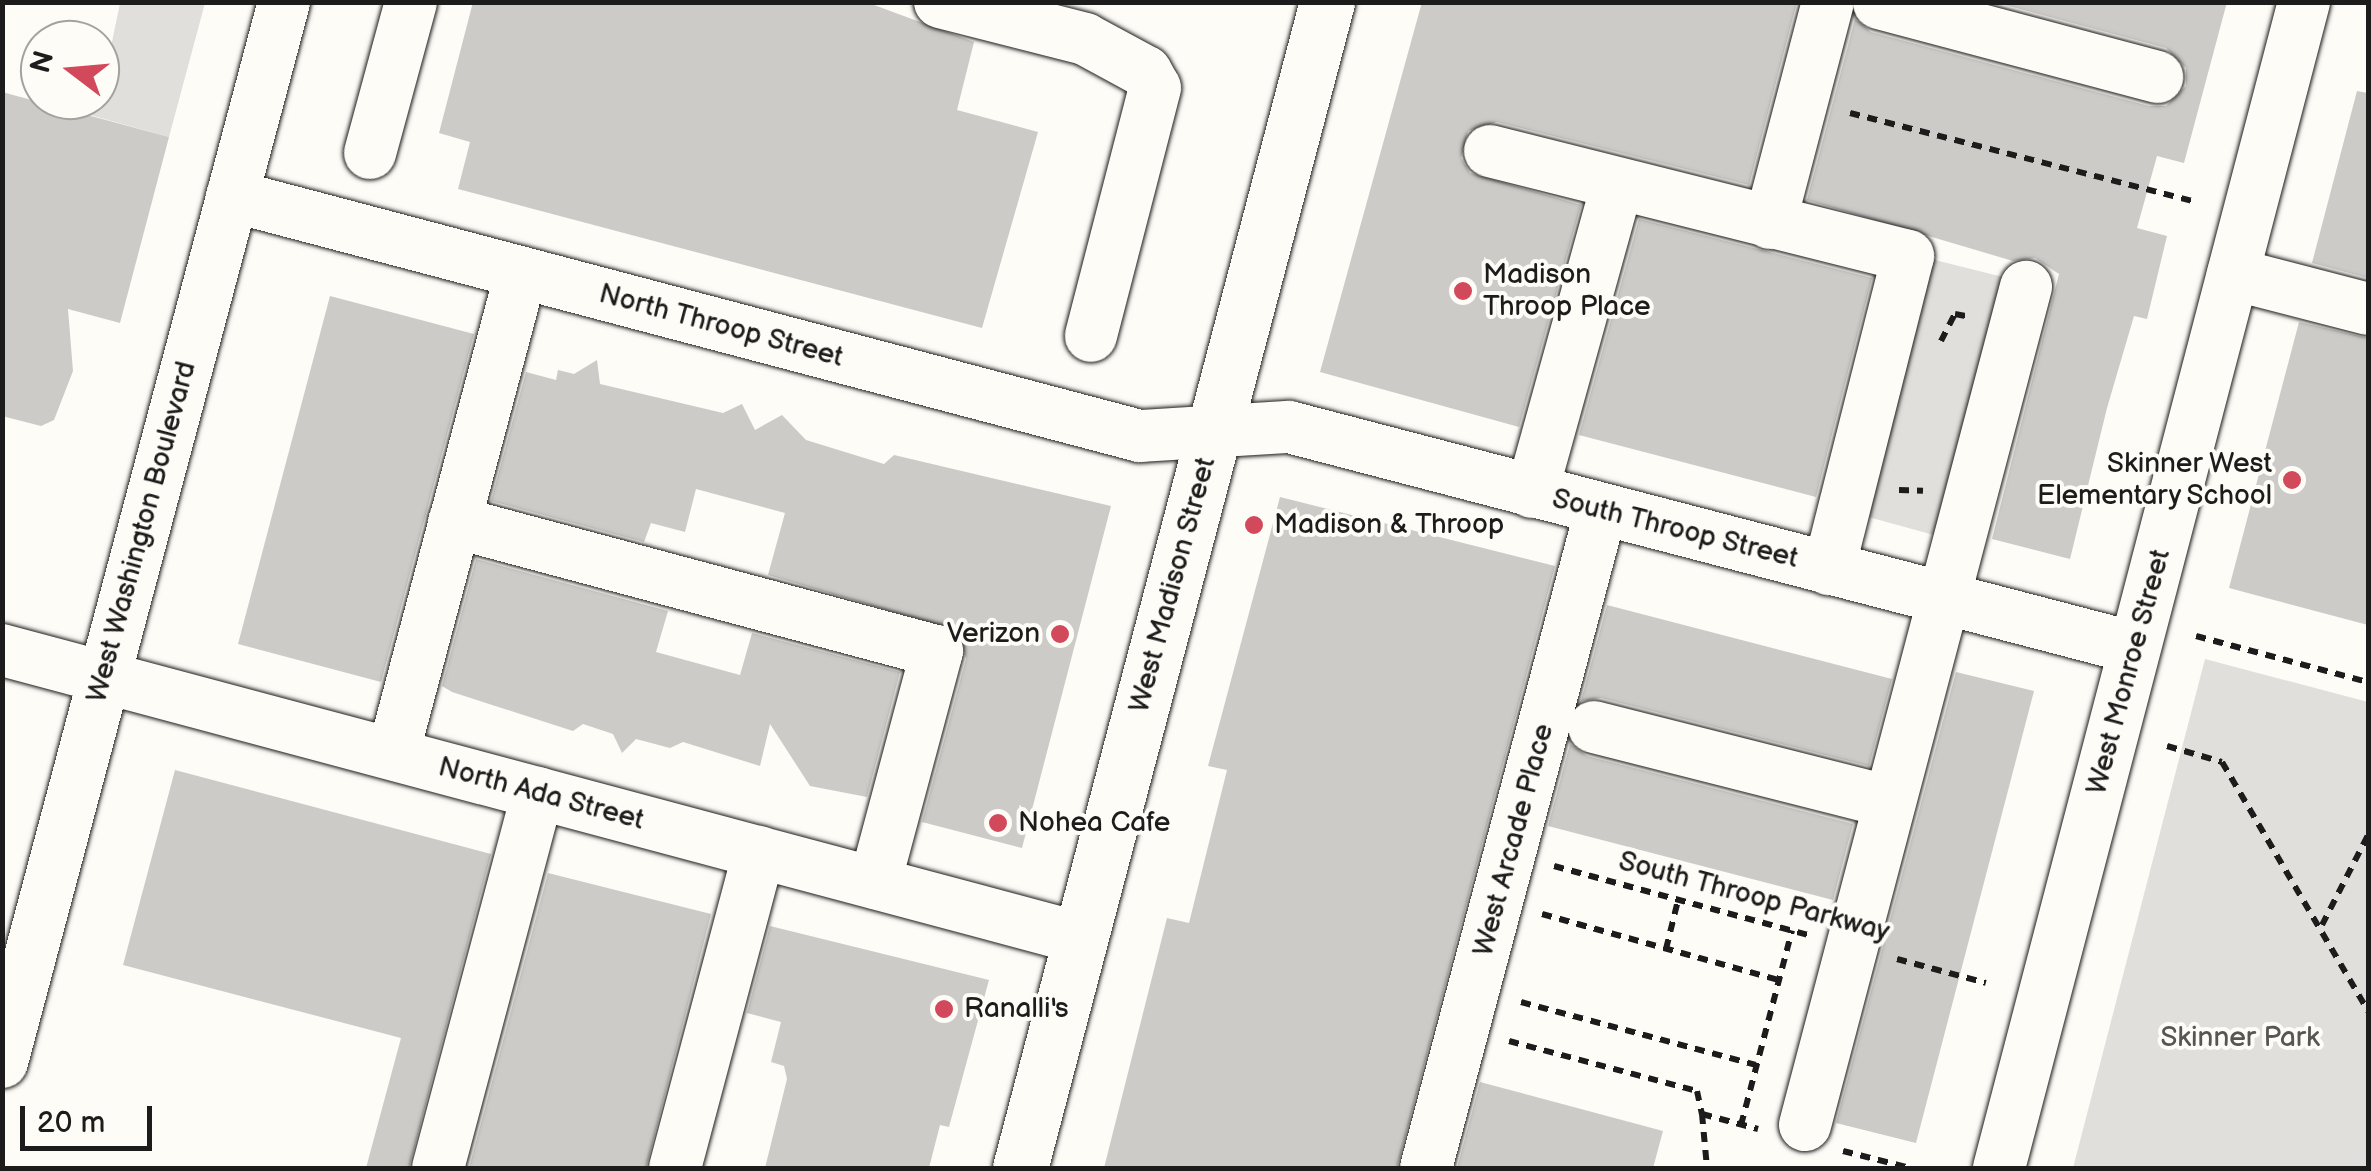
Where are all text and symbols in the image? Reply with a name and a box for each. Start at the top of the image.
north arrow [20,20,120,120]
text: N [24,47,61,77]
place label: Madison Throop Place [1483,258,1651,324]
street label: North Throop Street [595,277,847,375]
marker: Madison Throop Place [1452,280,1474,302]
street label: West Washington Boulevard [80,357,204,707]
place label: Skinner West Elementary School [2035,447,2272,513]
street label: West Madison Street [1123,454,1223,716]
marker: Skinner West Elementary School [2281,469,2303,491]
street label: South Throop Street [1548,482,1802,576]
place label: Madison & Throop [1274,508,1505,542]
marker: Madison & Throop [1243,514,1265,536]
street label: West Monroe Street [2080,545,2178,799]
place label: Verizon [947,617,1040,651]
marker: Verizon [1049,623,1071,645]
street label: West Arcade Place [1467,720,1561,960]
street label: North Ada Street [434,750,648,838]
place label: Nohea Cafe [1018,806,1170,840]
marker: Nohea Cafe [987,812,1009,834]
street label: South Throop Parkway [1615,845,1893,949]
place label: Ranalli's [964,992,1069,1026]
marker: Ranalli's [933,998,955,1020]
park label: Skinner Park [2160,1021,2320,1055]
scale bar [25,1086,158,1148]
text: 20 m [37,1105,105,1141]

